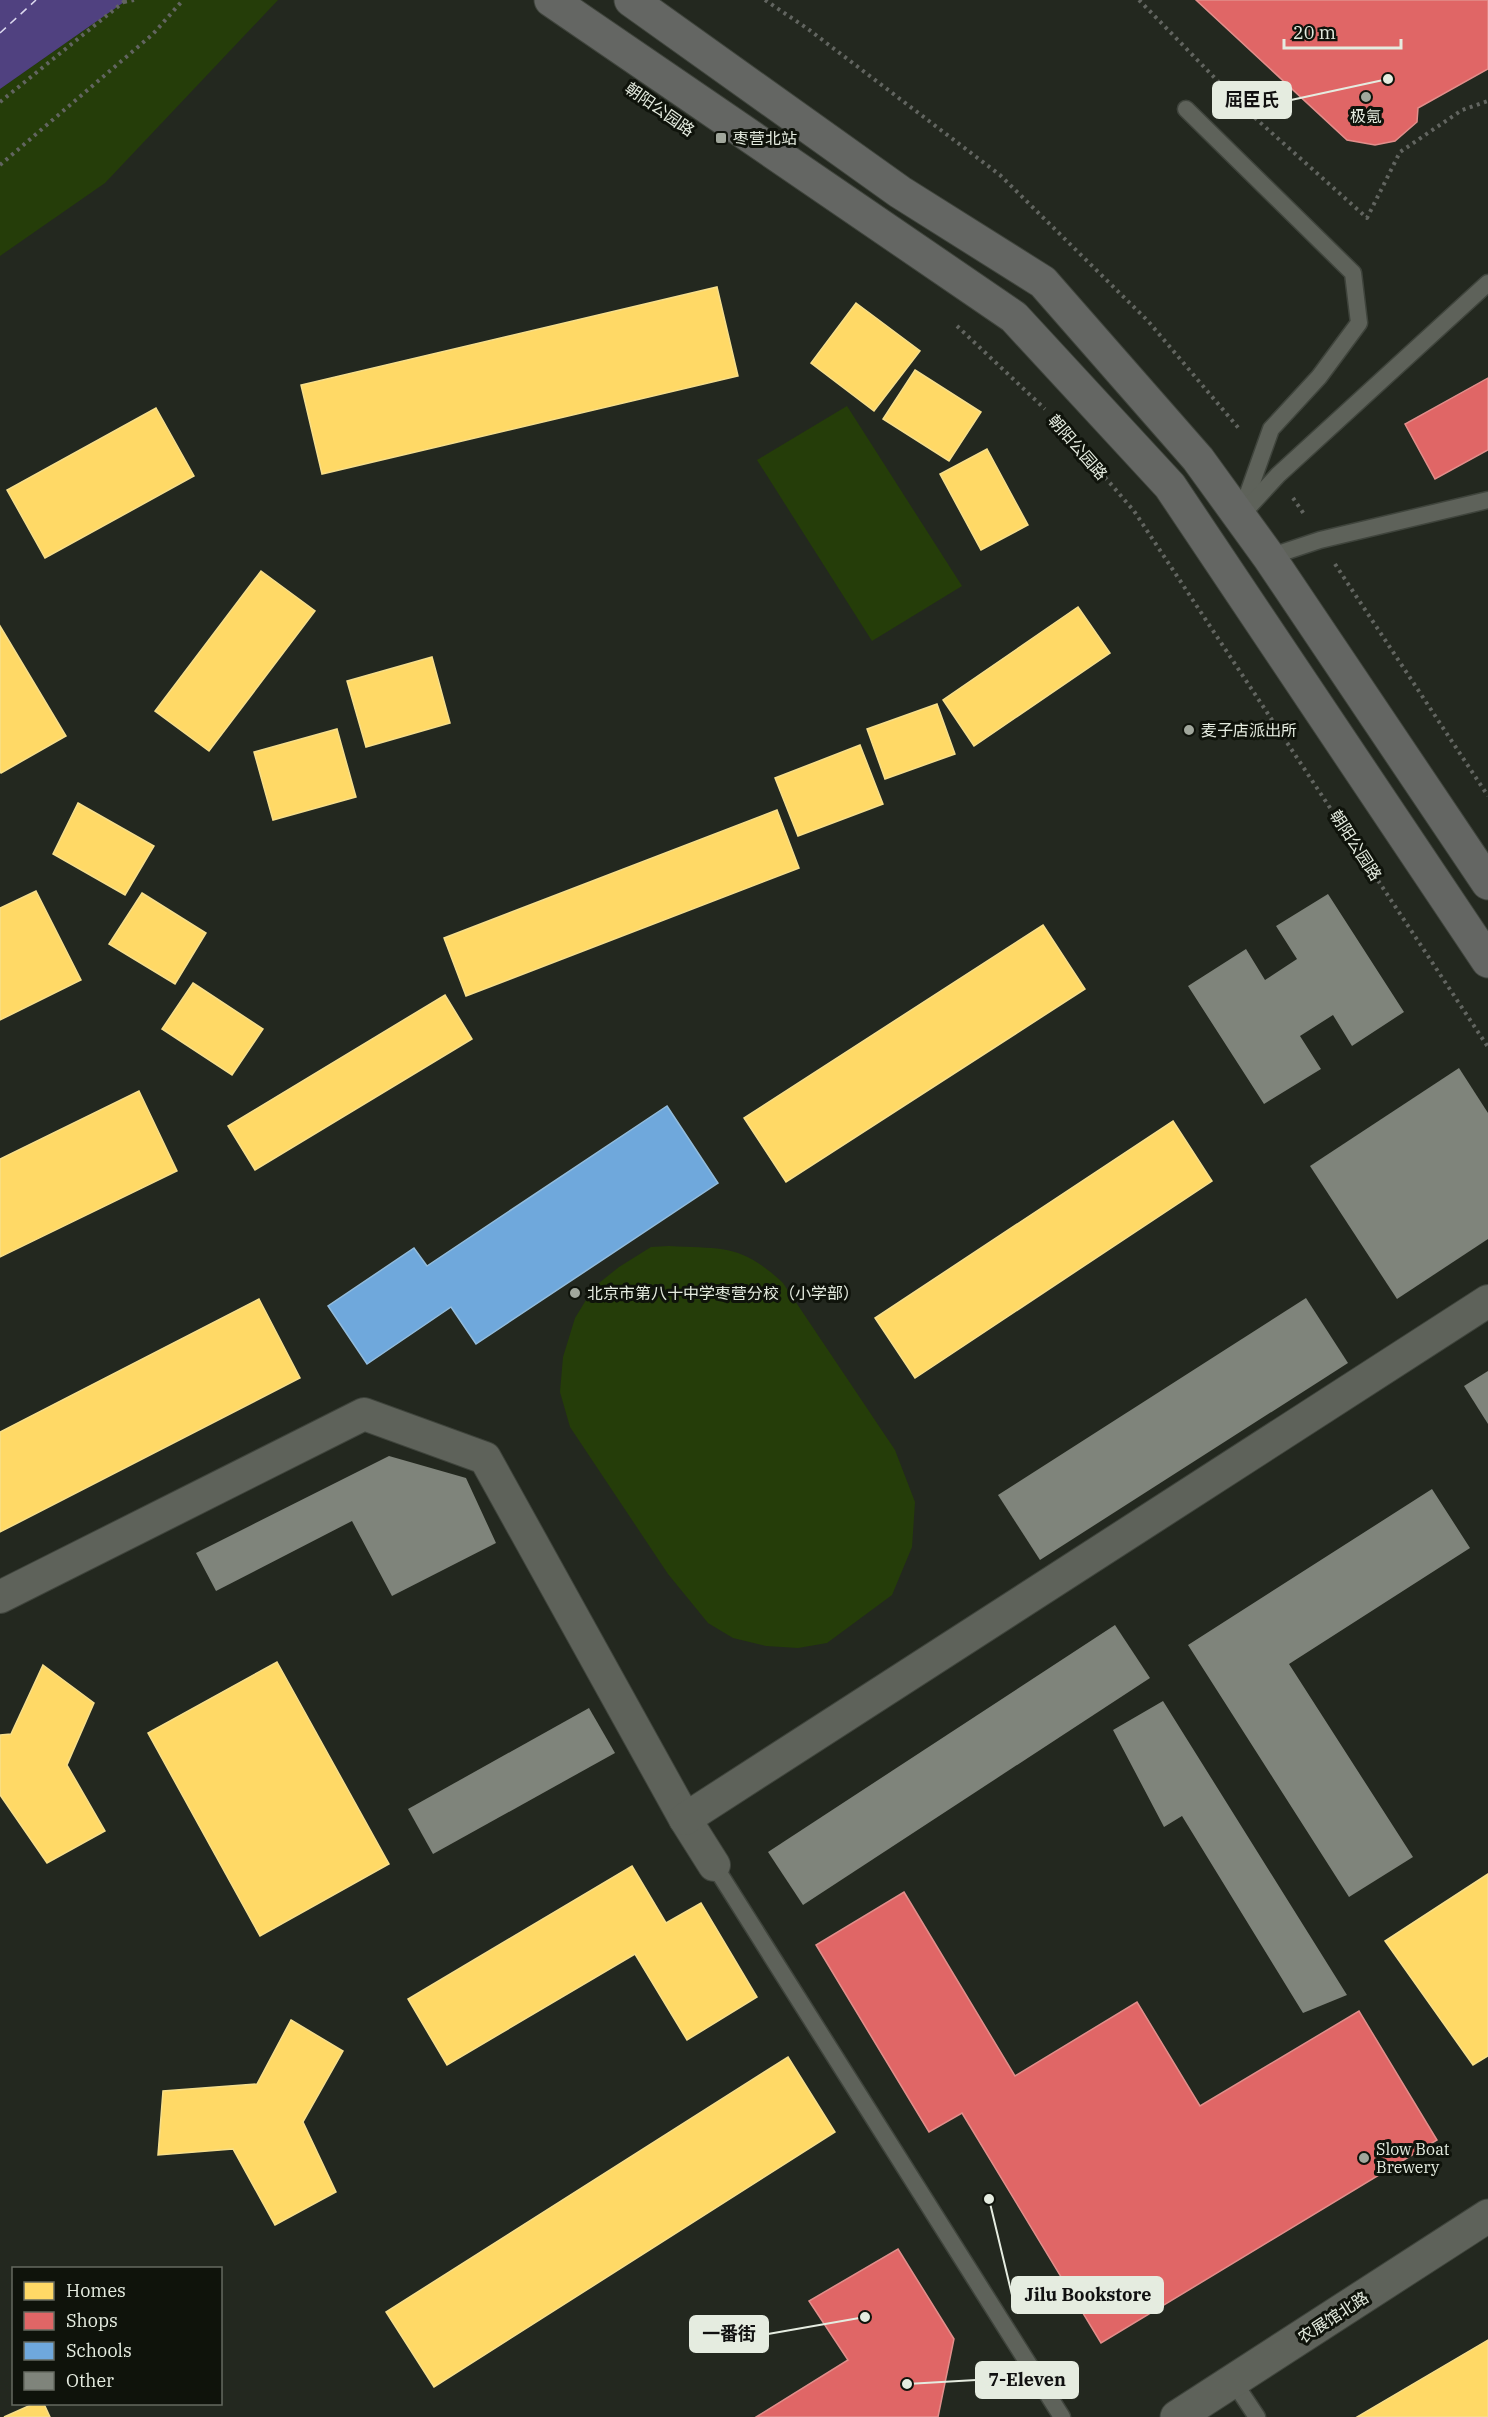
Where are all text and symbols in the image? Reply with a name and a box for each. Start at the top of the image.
scale bar [1284,12,1401,50]
text: 20 m [1293,21,1336,44]
street label: 朝阳公园路 [621,78,699,140]
callout: 屈臣氏 [1213,82,1291,118]
text: 屈臣氏 [1225,88,1279,111]
marker: 极氪 [1359,90,1373,104]
place label: 极氪 [1350,106,1382,126]
place label: 枣营北站 [733,128,797,148]
marker: 枣营北站 [714,131,728,145]
street label: 朝阳公园路 [1044,410,1112,484]
place label: 麦子店派出所 [1201,720,1297,740]
marker: 麦子店派出所 [1182,723,1196,737]
street label: 朝阳公园路 [1326,806,1386,884]
place label: 北京市第八十中学枣营分校（小学部） [587,1283,859,1303]
marker: 北京市第八十中学枣营分校（小学部） [568,1286,582,1300]
place label: Slow Boat Brewery [1376,2139,1450,2177]
marker: Slow Boat Brewery [1357,2151,1371,2165]
legend [12,2267,222,2405]
callout: Jilu Bookstore [1012,2277,1163,2313]
text: Homes [66,2279,126,2302]
text: Jilu Bookstore [1024,2283,1152,2306]
street label: 农展馆北路 [1294,2287,1372,2347]
text: Shops [66,2309,118,2332]
callout: 一番街 [690,2316,768,2352]
text: 一番街 [702,2322,756,2345]
text: Schools [66,2339,132,2362]
callout: 7-Eleven [976,2362,1078,2398]
text: 7-Eleven [988,2368,1066,2391]
text: Other [66,2369,114,2392]

